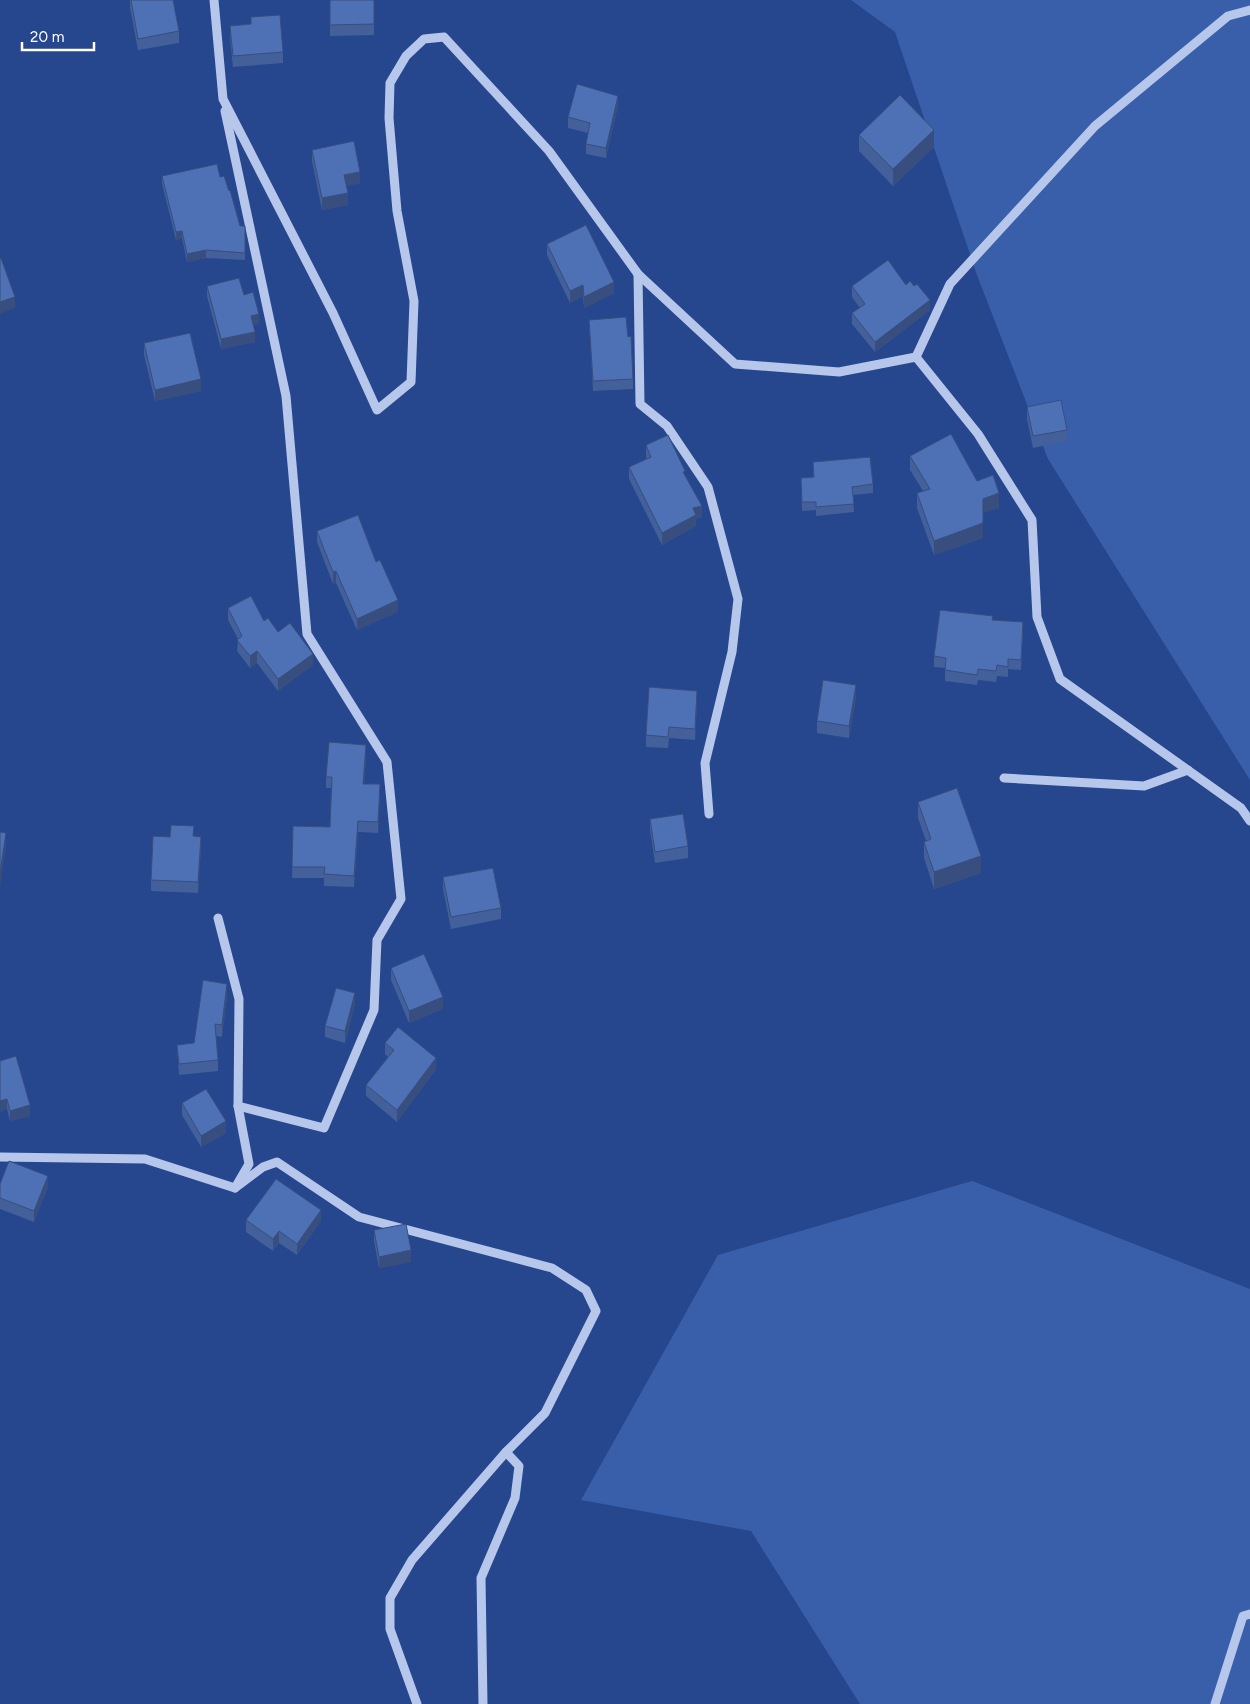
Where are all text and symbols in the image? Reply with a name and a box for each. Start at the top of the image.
scale bar [22,20,95,52]
text: 20 m [30,28,64,46]

